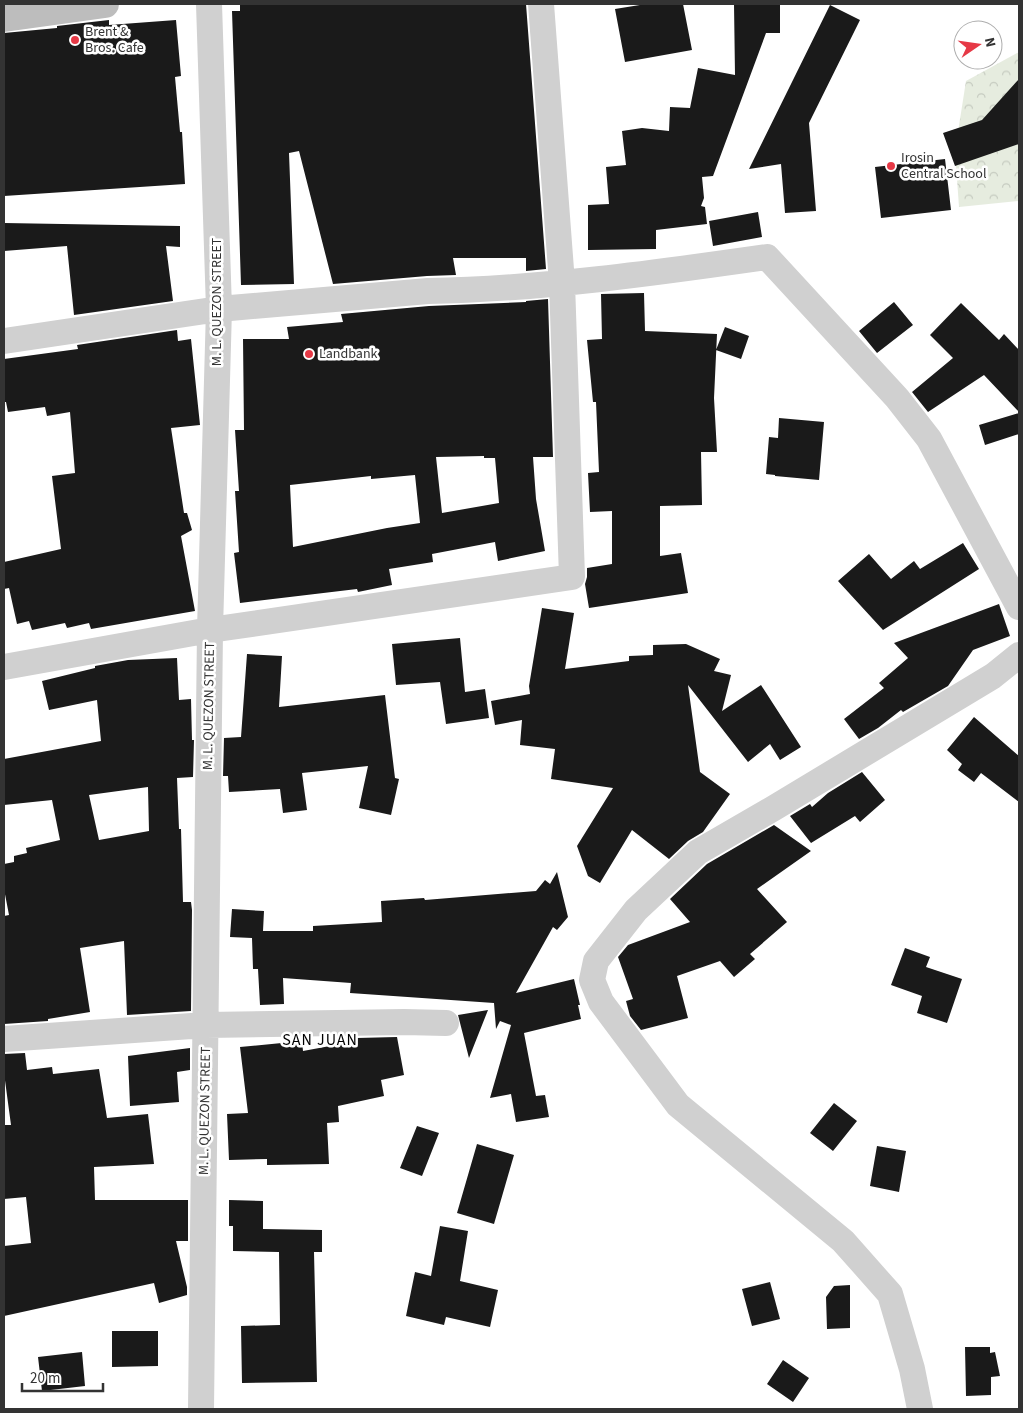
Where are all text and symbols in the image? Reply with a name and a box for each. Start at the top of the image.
north arrow [953,20,1003,70]
place label: Brent & Bros. Cafe [85,22,144,58]
marker: Brent & Bros. Cafe [69,34,81,46]
text: N [979,36,1000,49]
place label: Irosin Central School [901,148,987,184]
marker: Irosin Central School [885,160,897,172]
street label: M. L. QUEZON STREET [207,237,227,366]
place label: Landbank [319,344,378,364]
marker: Landbank [303,348,315,360]
street label: M. L. QUEZON STREET [198,641,220,770]
district label: SAN JUAN [282,1029,358,1051]
street label: M. L. QUEZON STREET [194,1046,216,1175]
scale bar [22,1360,104,1392]
text: 20 m [30,1368,60,1389]

